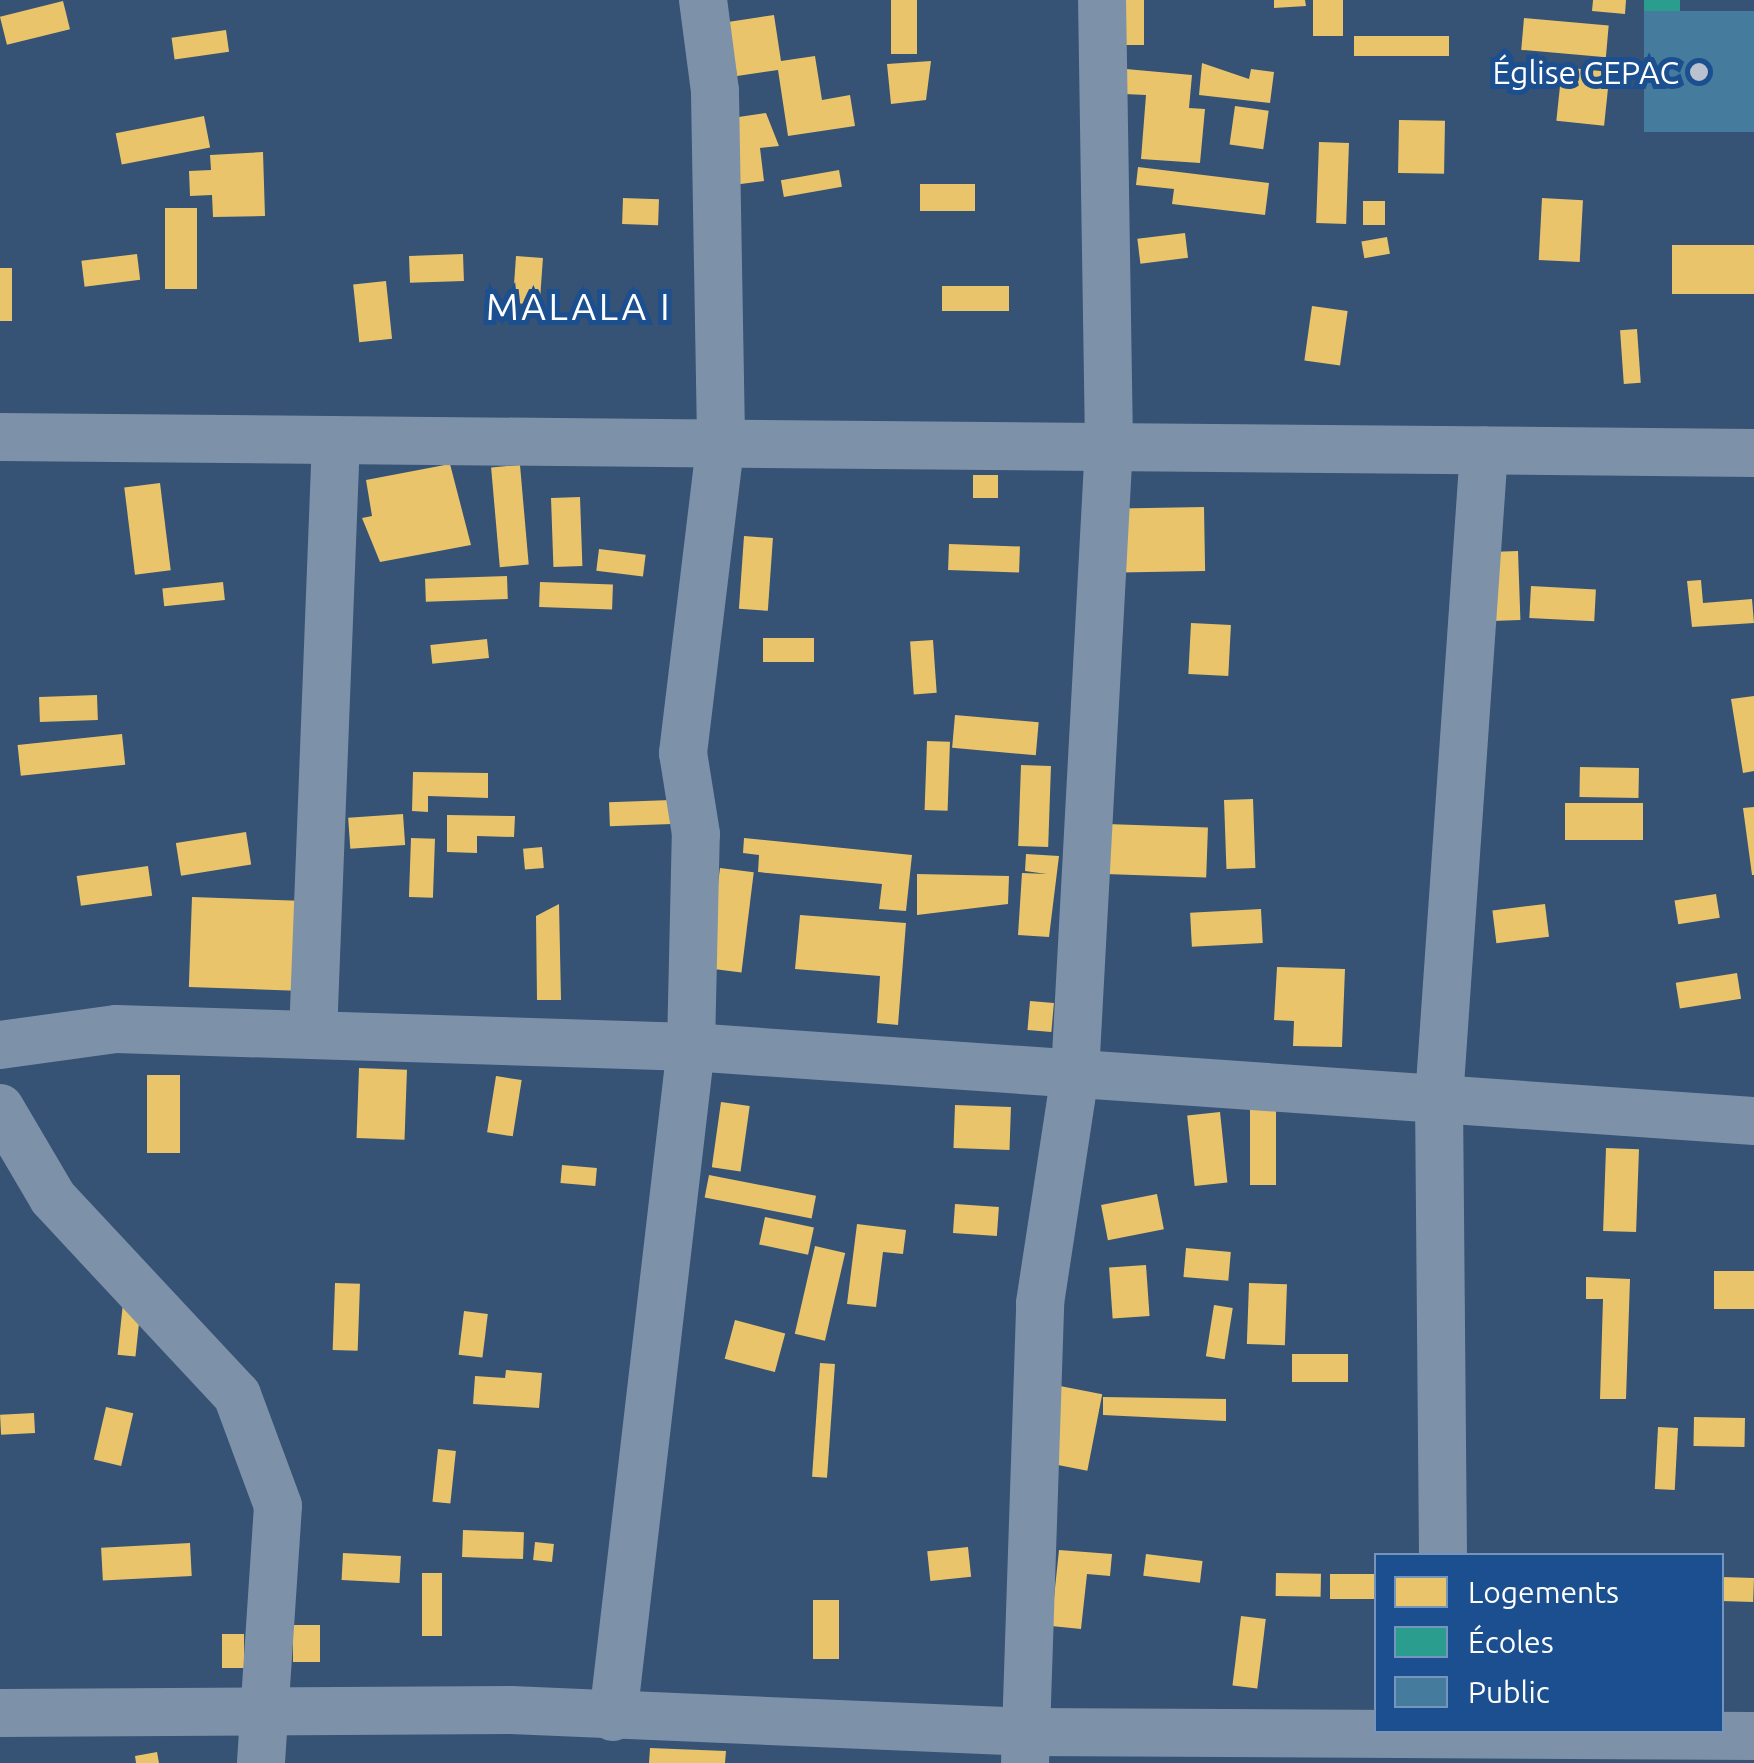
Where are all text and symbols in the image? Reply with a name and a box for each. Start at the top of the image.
place label: Église CEPAC [1493,53,1679,91]
marker: Église CEPAC [1688,61,1710,83]
district label: MALALA I [486,284,672,330]
legend [1374,1553,1724,1733]
text: Logements [1468,1575,1619,1609]
text: Écoles [1468,1625,1554,1659]
text: Public [1468,1675,1550,1709]

